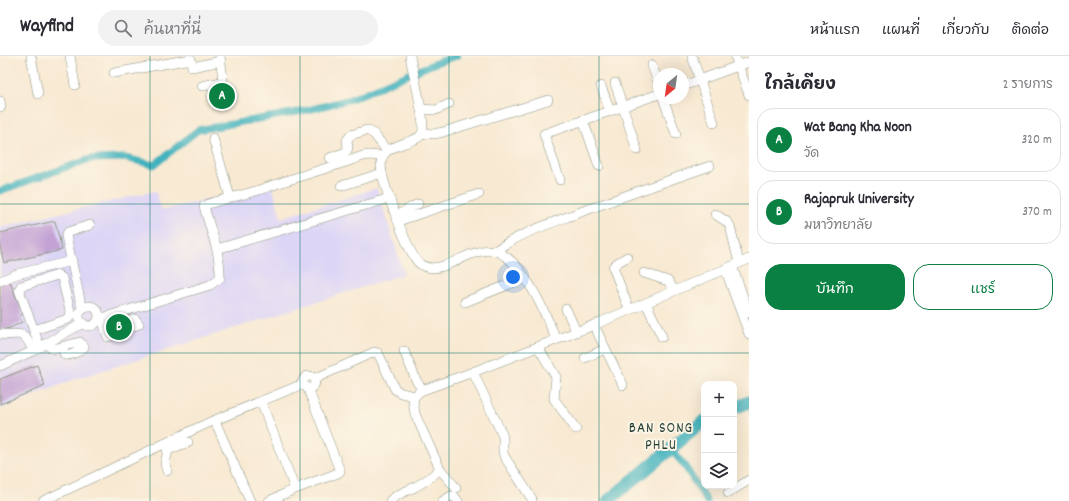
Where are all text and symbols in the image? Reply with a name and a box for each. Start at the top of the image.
search box [98,10,378,46]
text: Wayfind [20,14,74,41]
icon: search [112,17,134,39]
text: ค้นหาที่นี่ [144,20,201,42]
text: หน้าแรก [810,21,860,41]
text: แผนที่ [882,21,920,41]
text: เกี่ยวกับ [942,21,989,41]
text: ติดต่อ [1011,21,1049,41]
north arrow [653,68,689,104]
text: ใกล้เคียง [765,74,836,98]
text: 2 รายการ [1003,76,1053,95]
pin: A [209,81,235,111]
text: Wat Bang Kha Noon [804,117,912,139]
text: A [775,131,783,150]
text: 320 m [1022,131,1052,150]
text: วัด [804,145,819,164]
text: Rajapruk University [804,189,914,211]
text: B [776,203,782,222]
text: 370 m [1022,203,1052,222]
text: มหาวิทยาลัย [804,217,873,236]
button: บันทึก [765,264,905,310]
button: แชร์ [913,264,1053,310]
your location [503,267,523,287]
pin: B [106,312,132,342]
map controls [701,381,737,489]
button: + [701,381,737,417]
button: − [701,417,737,453]
district label: BAN SONG PHLU [629,418,693,457]
button: layers [701,453,737,489]

